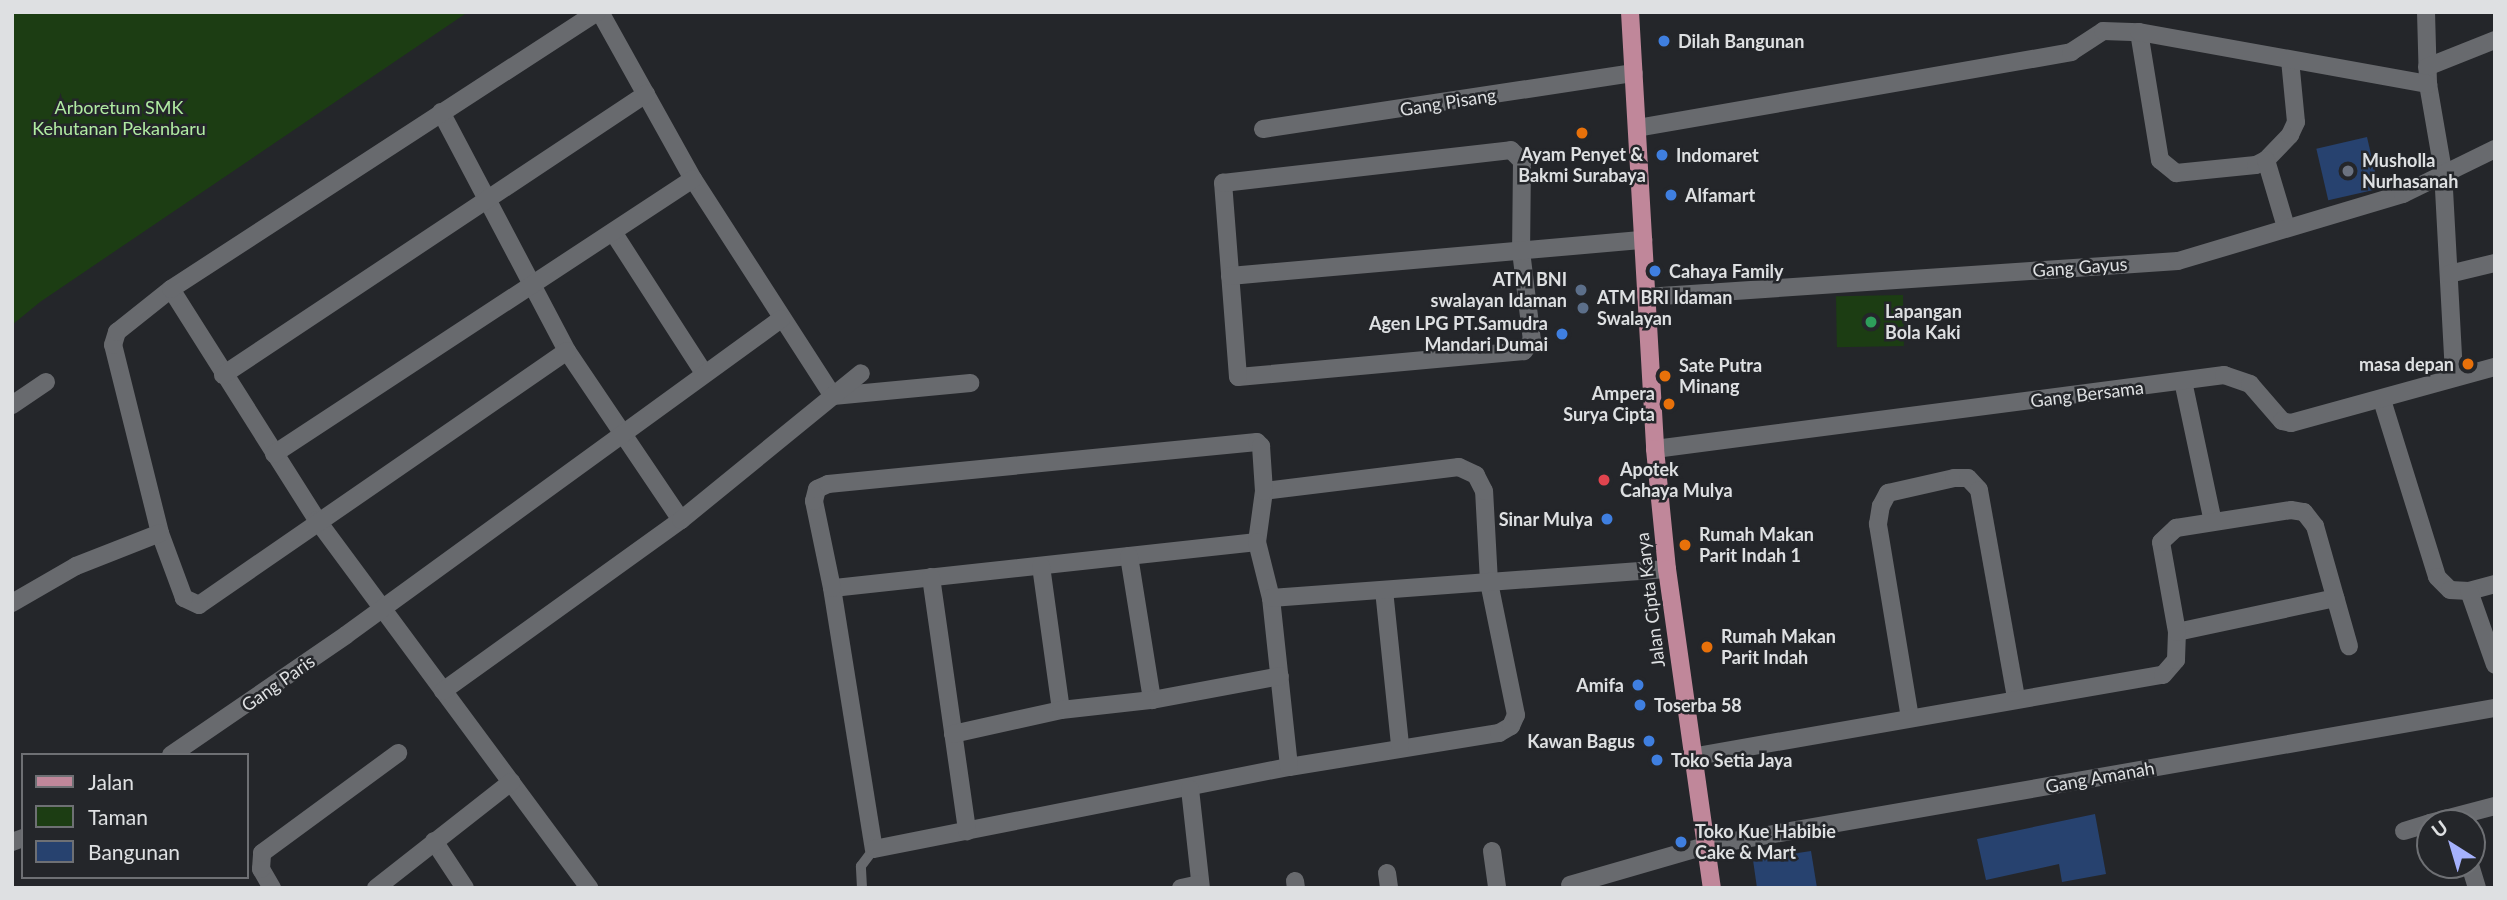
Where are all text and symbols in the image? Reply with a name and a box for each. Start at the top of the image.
place label: Dilah Bangunan [1678,30,1804,52]
marker: Dilah Bangunan [1656,33,1672,49]
street label: Gang Pisang [1398,84,1498,120]
park label: Arboretum SMK Kehutanan Pekanbaru [32,97,206,140]
marker: Ayam Penyet & Bakmi Surabaya [1574,125,1590,141]
place label: Ayam Penyet & Bakmi Surabaya [1518,144,1646,186]
place label: Indomaret [1676,144,1759,166]
marker: Indomaret [1654,147,1670,163]
place label: Musholla Nurhasanah [2362,150,2458,192]
marker: Musholla Nurhasanah [2340,163,2356,179]
place label: Alfamart [1685,184,1755,206]
marker: Alfamart [1663,187,1679,203]
street label: Gang Gayus [2032,253,2128,281]
place label: Cahaya Family [1669,260,1784,282]
marker: Cahaya Family [1647,263,1663,279]
place label: ATM BNI swalayan Idaman [1431,269,1567,312]
marker: ATM BNI swalayan Idaman [1573,282,1589,298]
place label: ATM BRI Idaman Swalayan [1597,287,1732,330]
marker: ATM BRI Idaman Swalayan [1575,300,1591,316]
place label: Lapangan Bola Kaki [1885,301,1962,344]
place label: Agen LPG PT.Samudra Mandari Dumai [1369,313,1548,356]
marker: Lapangan Bola Kaki [1863,314,1879,330]
marker: Agen LPG PT.Samudra Mandari Dumai [1554,326,1570,342]
place label: masa depan [2359,353,2454,375]
place label: Sate Putra Minang [1679,355,1762,398]
marker: masa depan [2460,356,2476,372]
marker: Sate Putra Minang [1657,368,1673,384]
street label: Gang Bersama [2029,376,2145,412]
place label: Ampera Surya Cipta [1563,383,1655,426]
marker: Ampera Surya Cipta [1661,396,1677,412]
place label: Apotek Cahaya Mulya [1620,459,1733,502]
marker: Apotek Cahaya Mulya [1594,470,1614,490]
place label: Sinar Mulya [1498,508,1593,530]
marker: Sinar Mulya [1599,511,1615,527]
place label: Rumah Makan Parit Indah 1 [1699,524,1814,566]
street label: Jalan Cipta Karya [1631,531,1669,669]
marker: Rumah Makan Parit Indah 1 [1677,537,1693,553]
place label: Rumah Makan Parit Indah [1721,626,1836,668]
marker: Rumah Makan Parit Indah [1699,639,1715,655]
street label: Gang Paris [237,650,319,716]
place label: Amifa [1576,674,1624,696]
marker: Amifa [1630,677,1646,693]
place label: Toserba 58 [1654,694,1742,716]
marker: Toserba 58 [1632,697,1648,713]
place label: Kawan Bagus [1527,730,1635,752]
marker: Kawan Bagus [1641,733,1657,749]
place label: Toko Setia Jaya [1671,749,1793,771]
marker: Toko Setia Jaya [1649,752,1665,768]
legend [21,753,248,879]
street label: Gang Amanah [2043,757,2157,797]
text: Jalan [88,769,134,794]
text: Taman [88,804,148,829]
north arrow [2416,809,2486,879]
text: U [2427,815,2452,842]
place label: Toko Kue Habibie Cake & Mart [1695,821,1836,864]
marker: Toko Kue Habibie Cake & Mart [1673,834,1689,850]
text: Bangunan [88,839,180,864]

